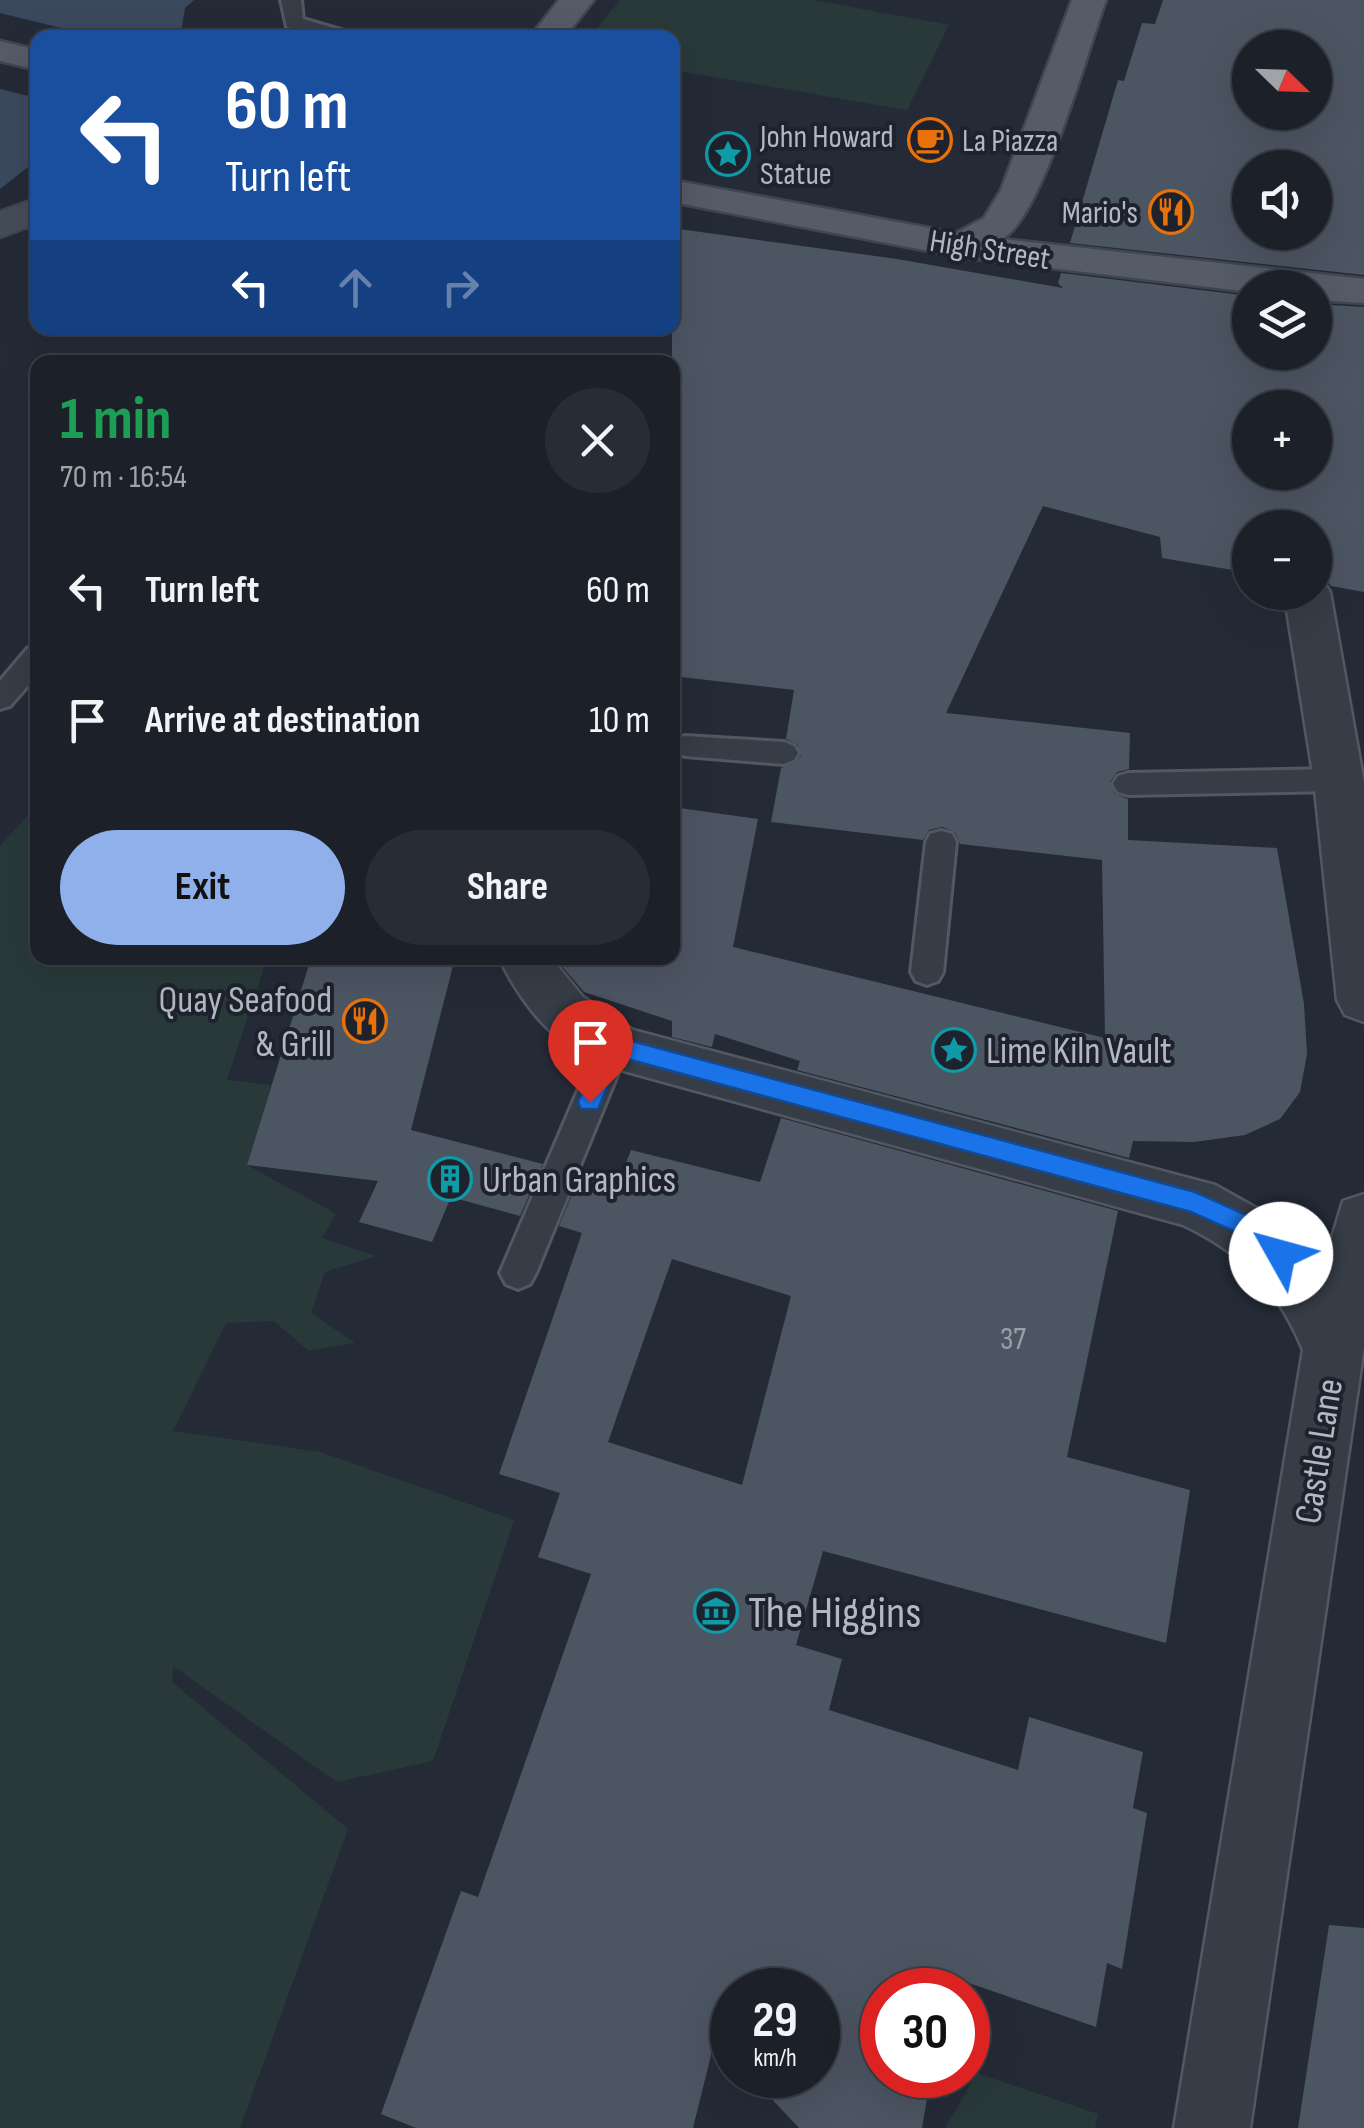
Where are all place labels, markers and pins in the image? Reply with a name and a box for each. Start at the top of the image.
cafe icon: La Piazza [907,117,953,163]
place label: John Howard Statue [759,118,894,194]
place label: La Piazza [962,122,1058,161]
place icon: John Howard Statue [705,131,751,177]
restaurant icon: Mario's [1148,189,1194,235]
place label: Mario's [1062,194,1138,233]
place label: Quay Seafood & Grill [159,978,332,1067]
restaurant icon: Quay Seafood & Grill [342,998,388,1044]
pin [548,1000,633,1103]
place icon: Lime Kiln Vault [931,1027,977,1073]
place label: Lime Kiln Vault [986,1029,1172,1074]
building icon: Urban Graphics [427,1156,473,1202]
place label: Urban Graphics [482,1158,676,1203]
place label: The Higgins [748,1586,921,1641]
museum icon: The Higgins [693,1588,739,1634]

